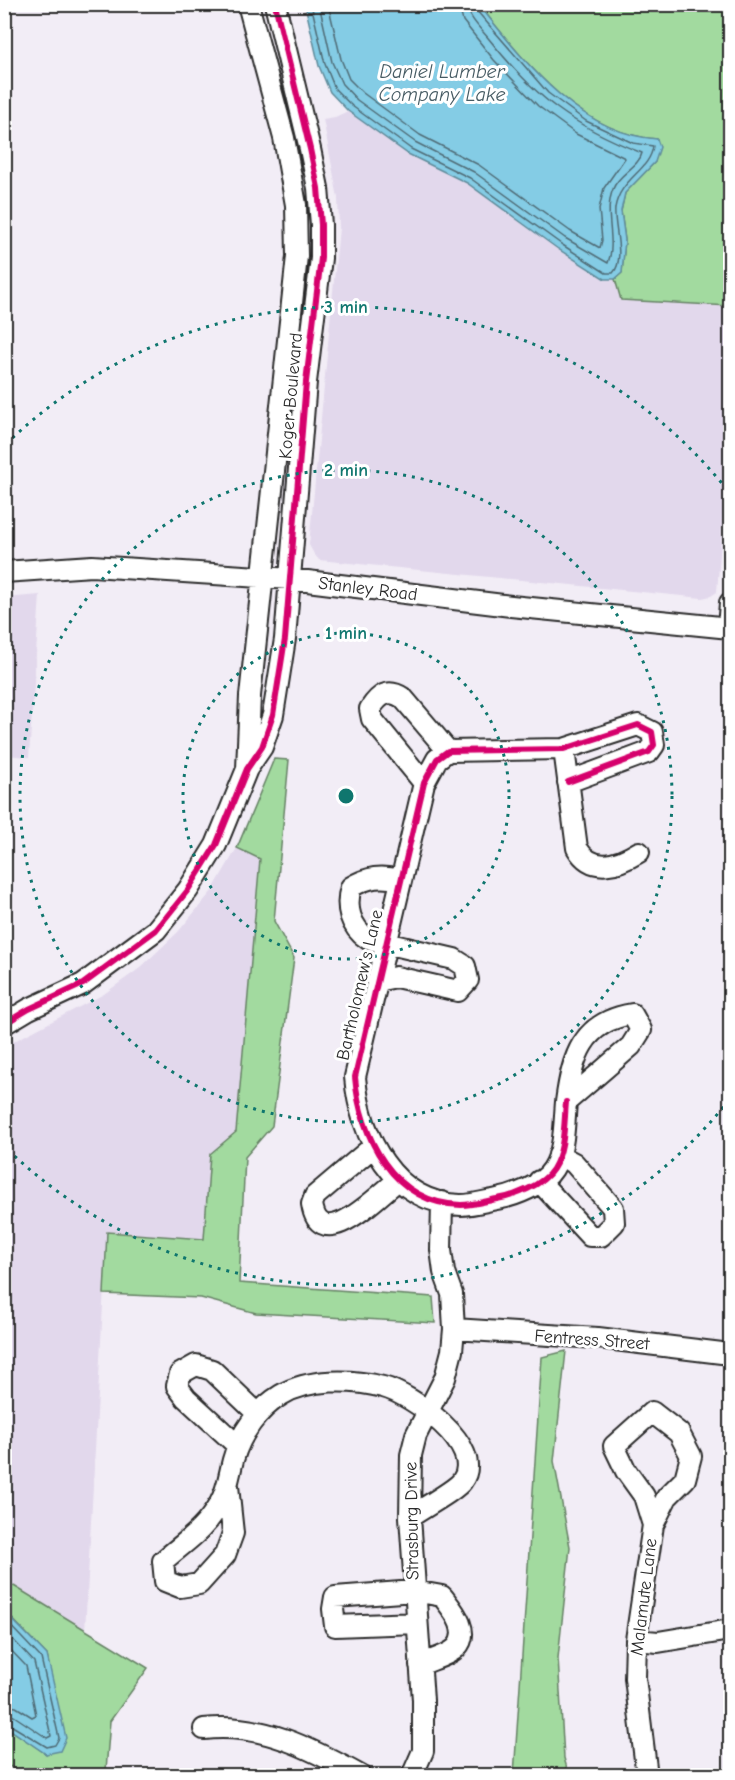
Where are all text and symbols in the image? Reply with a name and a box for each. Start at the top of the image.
water label: Daniel Lumber Company Lake [379,60,506,106]
text: 3 min [324,297,368,318]
street label: Koger Boulevard [275,332,307,460]
text: 2 min [324,460,368,481]
street label: Stanley Road [317,573,419,605]
text: 1 min [325,623,367,644]
centre of rings [336,786,356,806]
street label: Bartholomew's Lane [332,908,388,1062]
street label: Fentress Street [534,1326,651,1355]
street label: Strasburg Drive [400,1462,424,1580]
street label: Malamute Lane [626,1537,662,1657]

